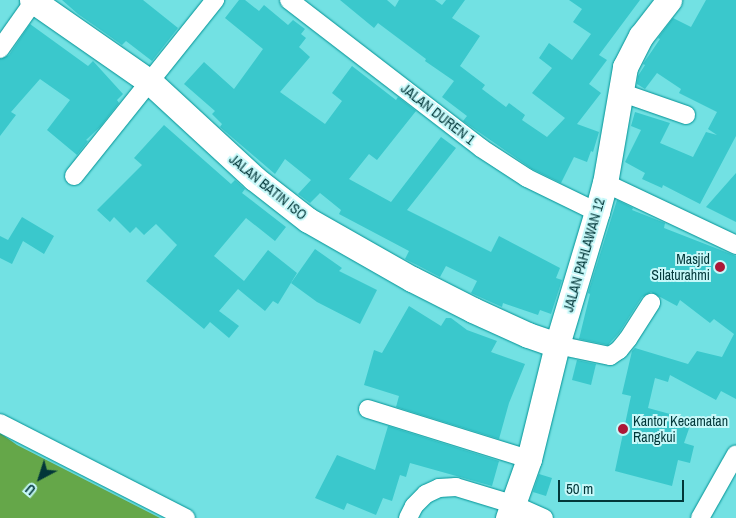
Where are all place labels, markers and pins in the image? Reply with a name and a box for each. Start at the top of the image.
place label: Masjid Silaturahmi [651,251,710,284]
marker: Masjid Silaturahmi [714,261,726,273]
place label: Kantor Kecamatan Rangkui [633,413,728,446]
marker: Kantor Kecamatan Rangkui [617,423,629,435]

